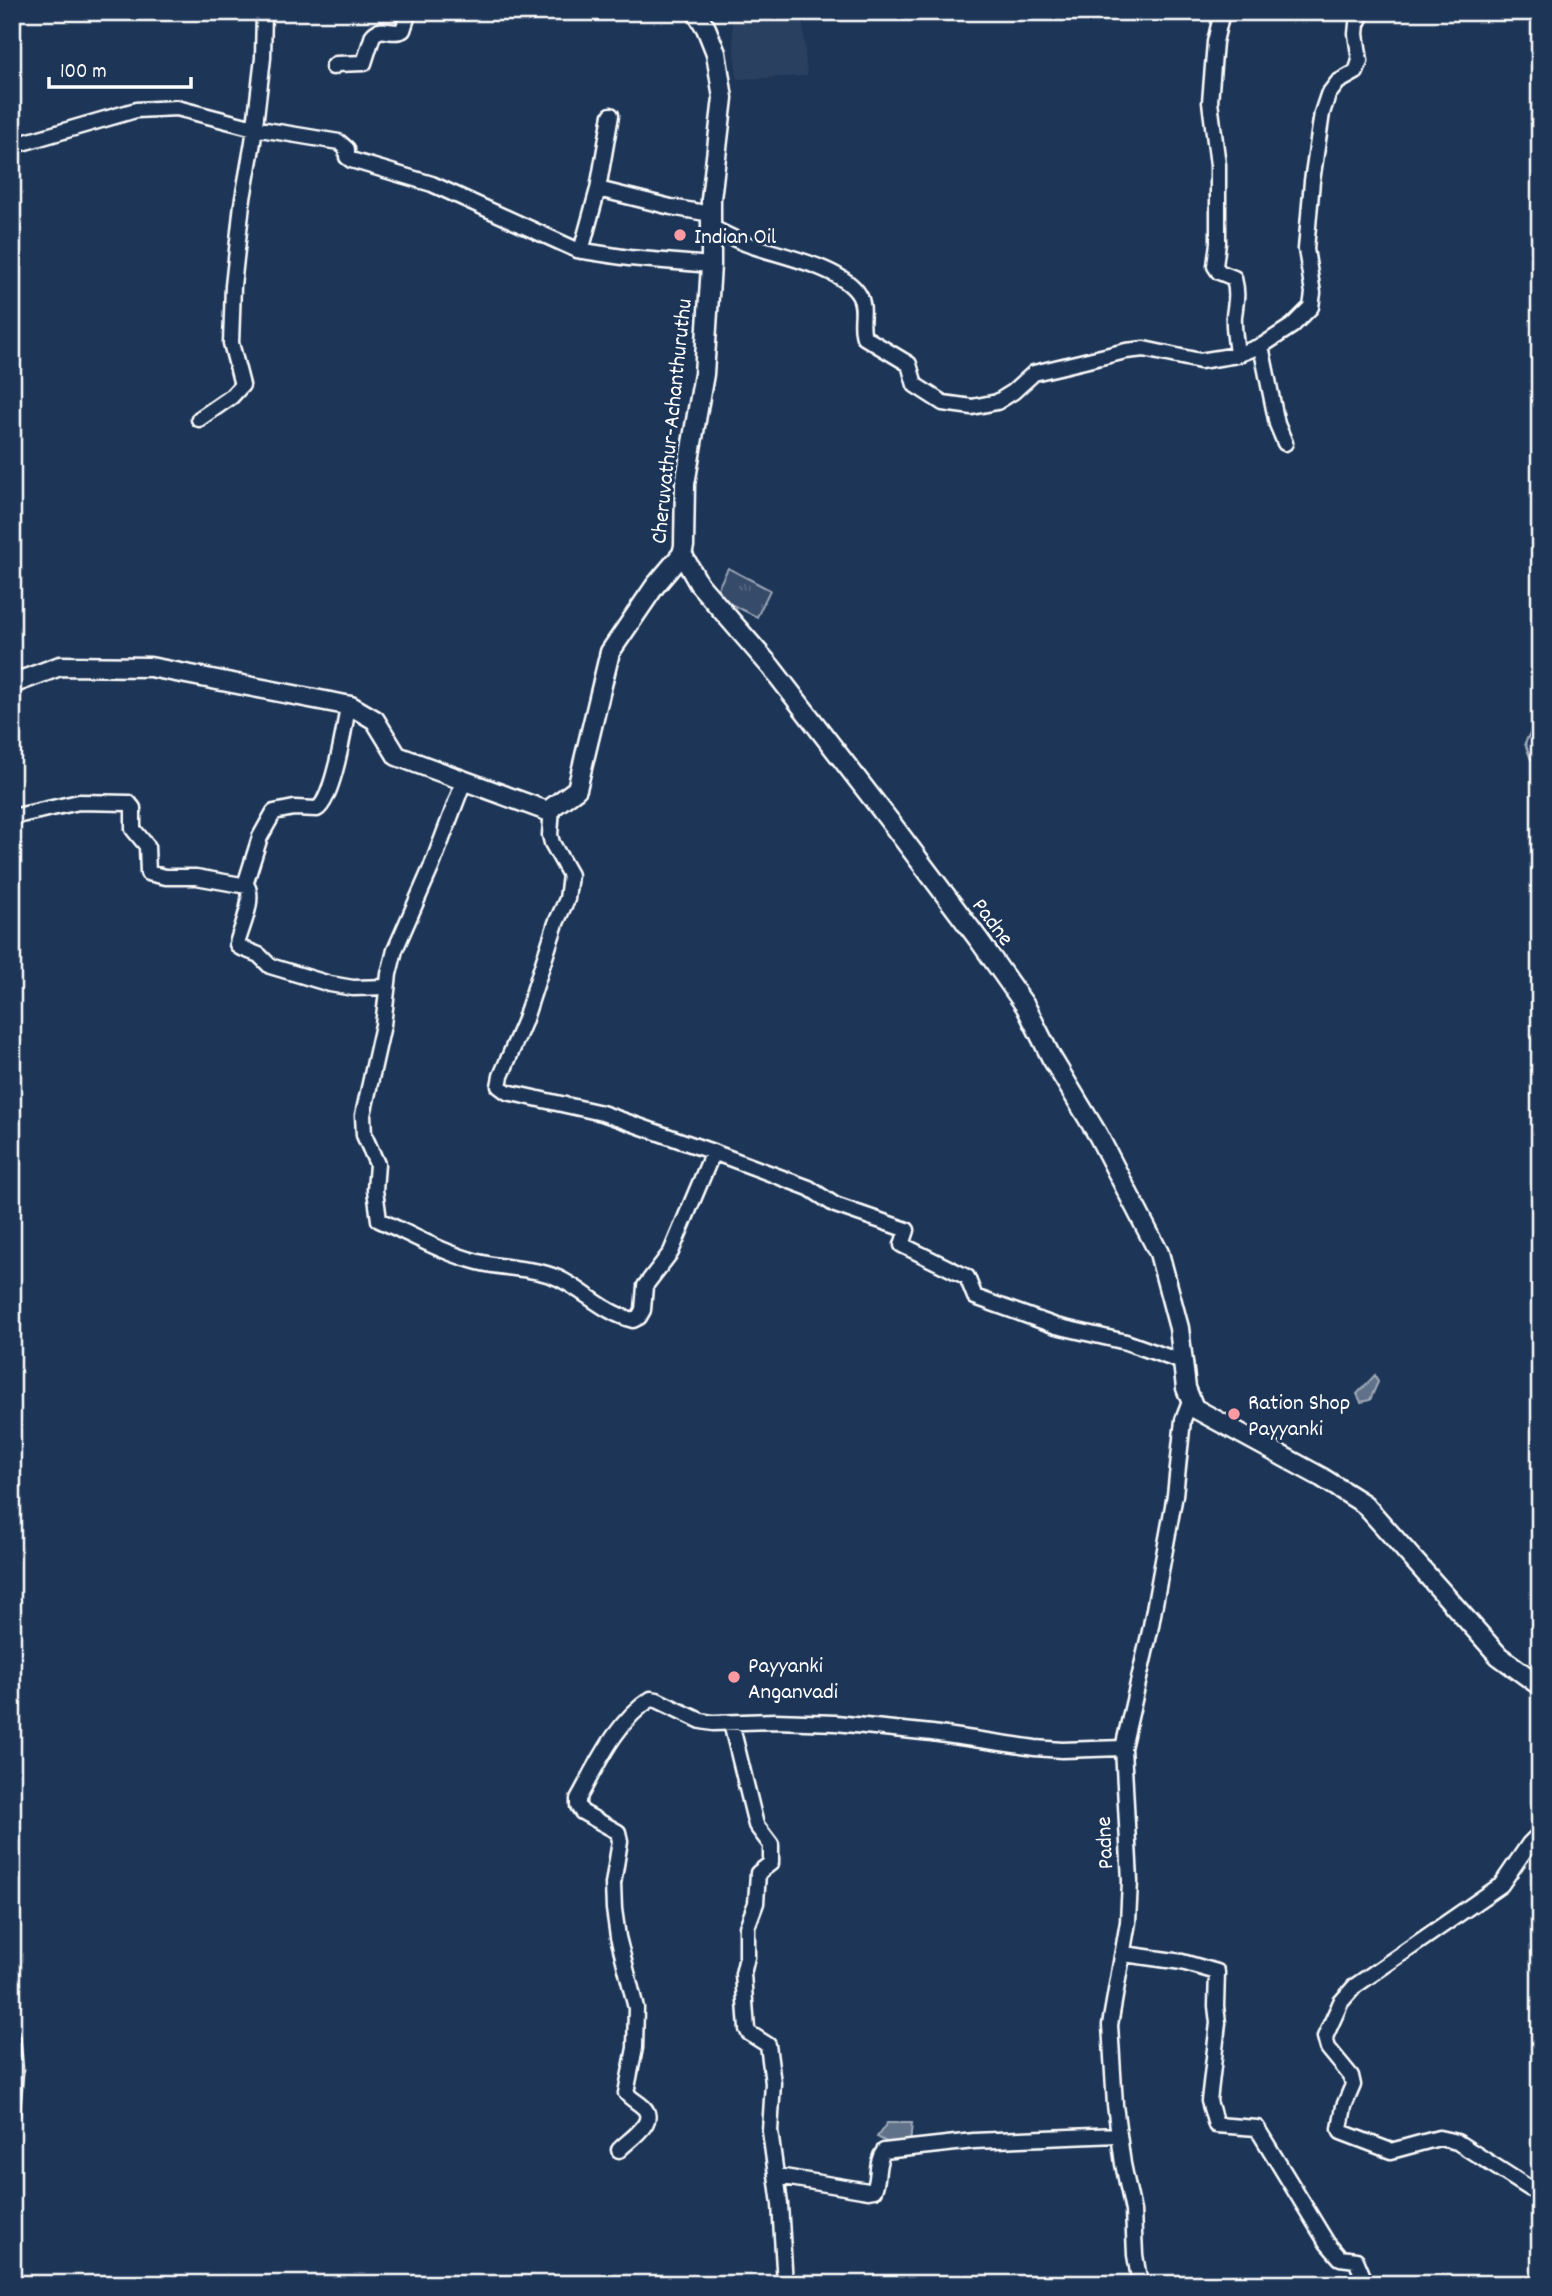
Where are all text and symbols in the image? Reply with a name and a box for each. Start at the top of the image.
scale bar [49,46,191,90]
text: 100 m [60,58,107,88]
place label: Indian Oil [694,222,777,255]
marker: Indian Oil [672,227,688,243]
street label: Cheruvathur-Achanthuruthu [644,297,703,546]
street label: Padne [962,892,1020,954]
place label: Ration Shop Payyanki [1248,1388,1350,1447]
marker: Ration Shop Payyanki [1226,1406,1242,1422]
place label: Payyanki Anganvadi [748,1651,838,1710]
marker: Payyanki Anganvadi [726,1669,742,1685]
street label: Padne [1089,1816,1124,1870]

